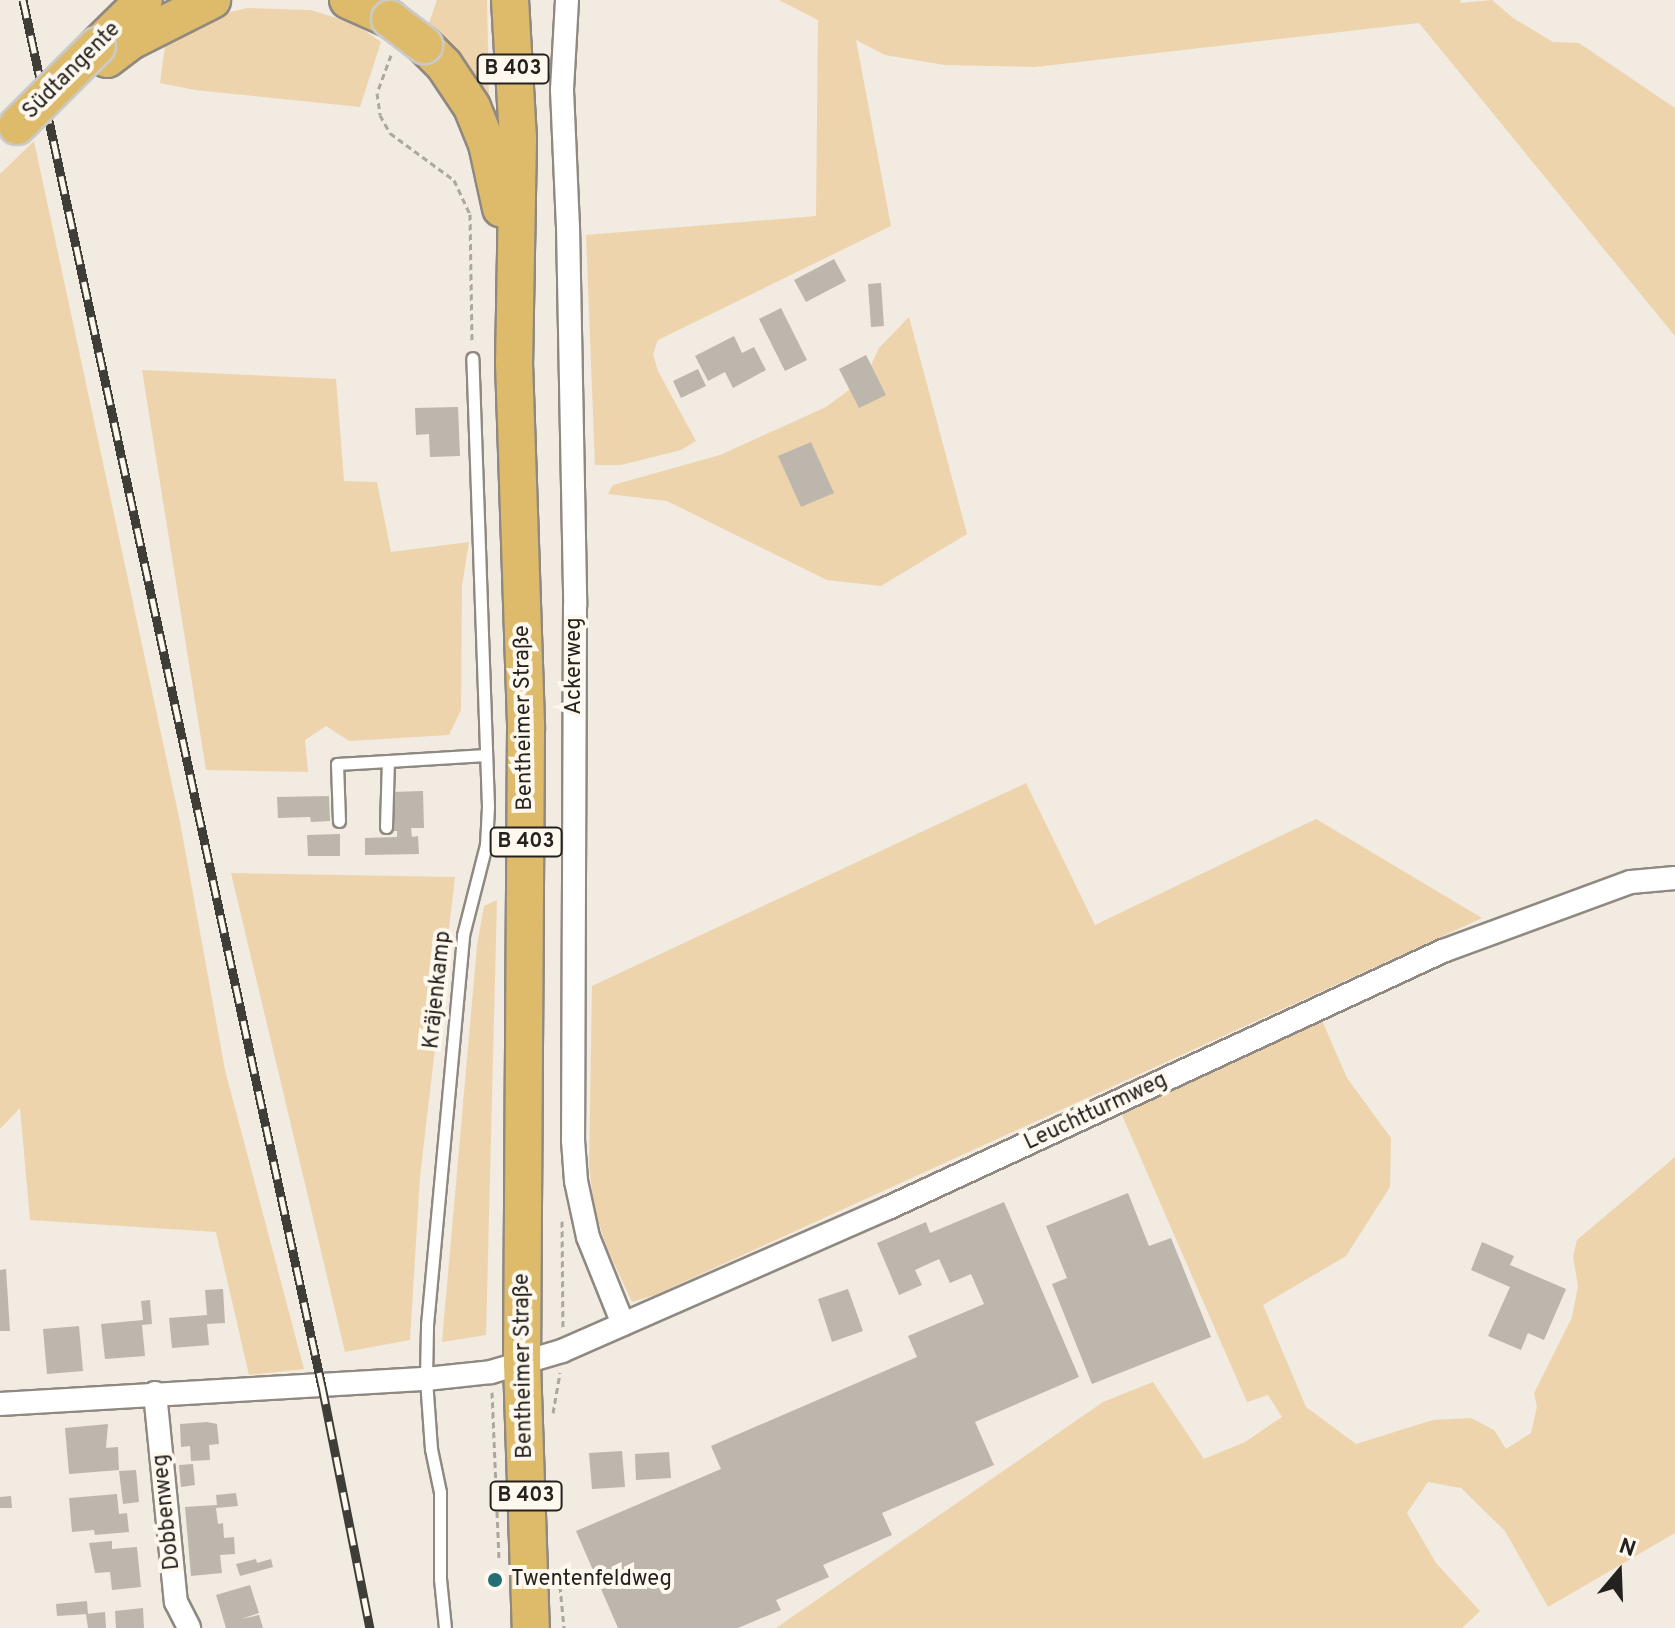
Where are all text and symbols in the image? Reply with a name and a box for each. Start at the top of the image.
street label: Südtangente [18,17,126,125]
road number: B 403 [475,53,551,85]
street label: Ackerweg [562,617,588,715]
street label: Bentheimer Straße [509,625,539,811]
road number: B 403 [488,826,564,858]
street label: Kräjenkamp [419,930,457,1050]
street label: Leuchtturmweg [1020,1067,1172,1157]
street label: Bentheimer Straße [509,1273,539,1459]
street label: Dobbenweg [148,1453,186,1571]
road number: B 403 [488,1480,564,1512]
north arrow [1579,1532,1659,1612]
text: N [1615,1533,1639,1564]
place label: Twentenfeldweg [511,1567,672,1593]
marker: Twentenfeldweg [486,1571,504,1589]

